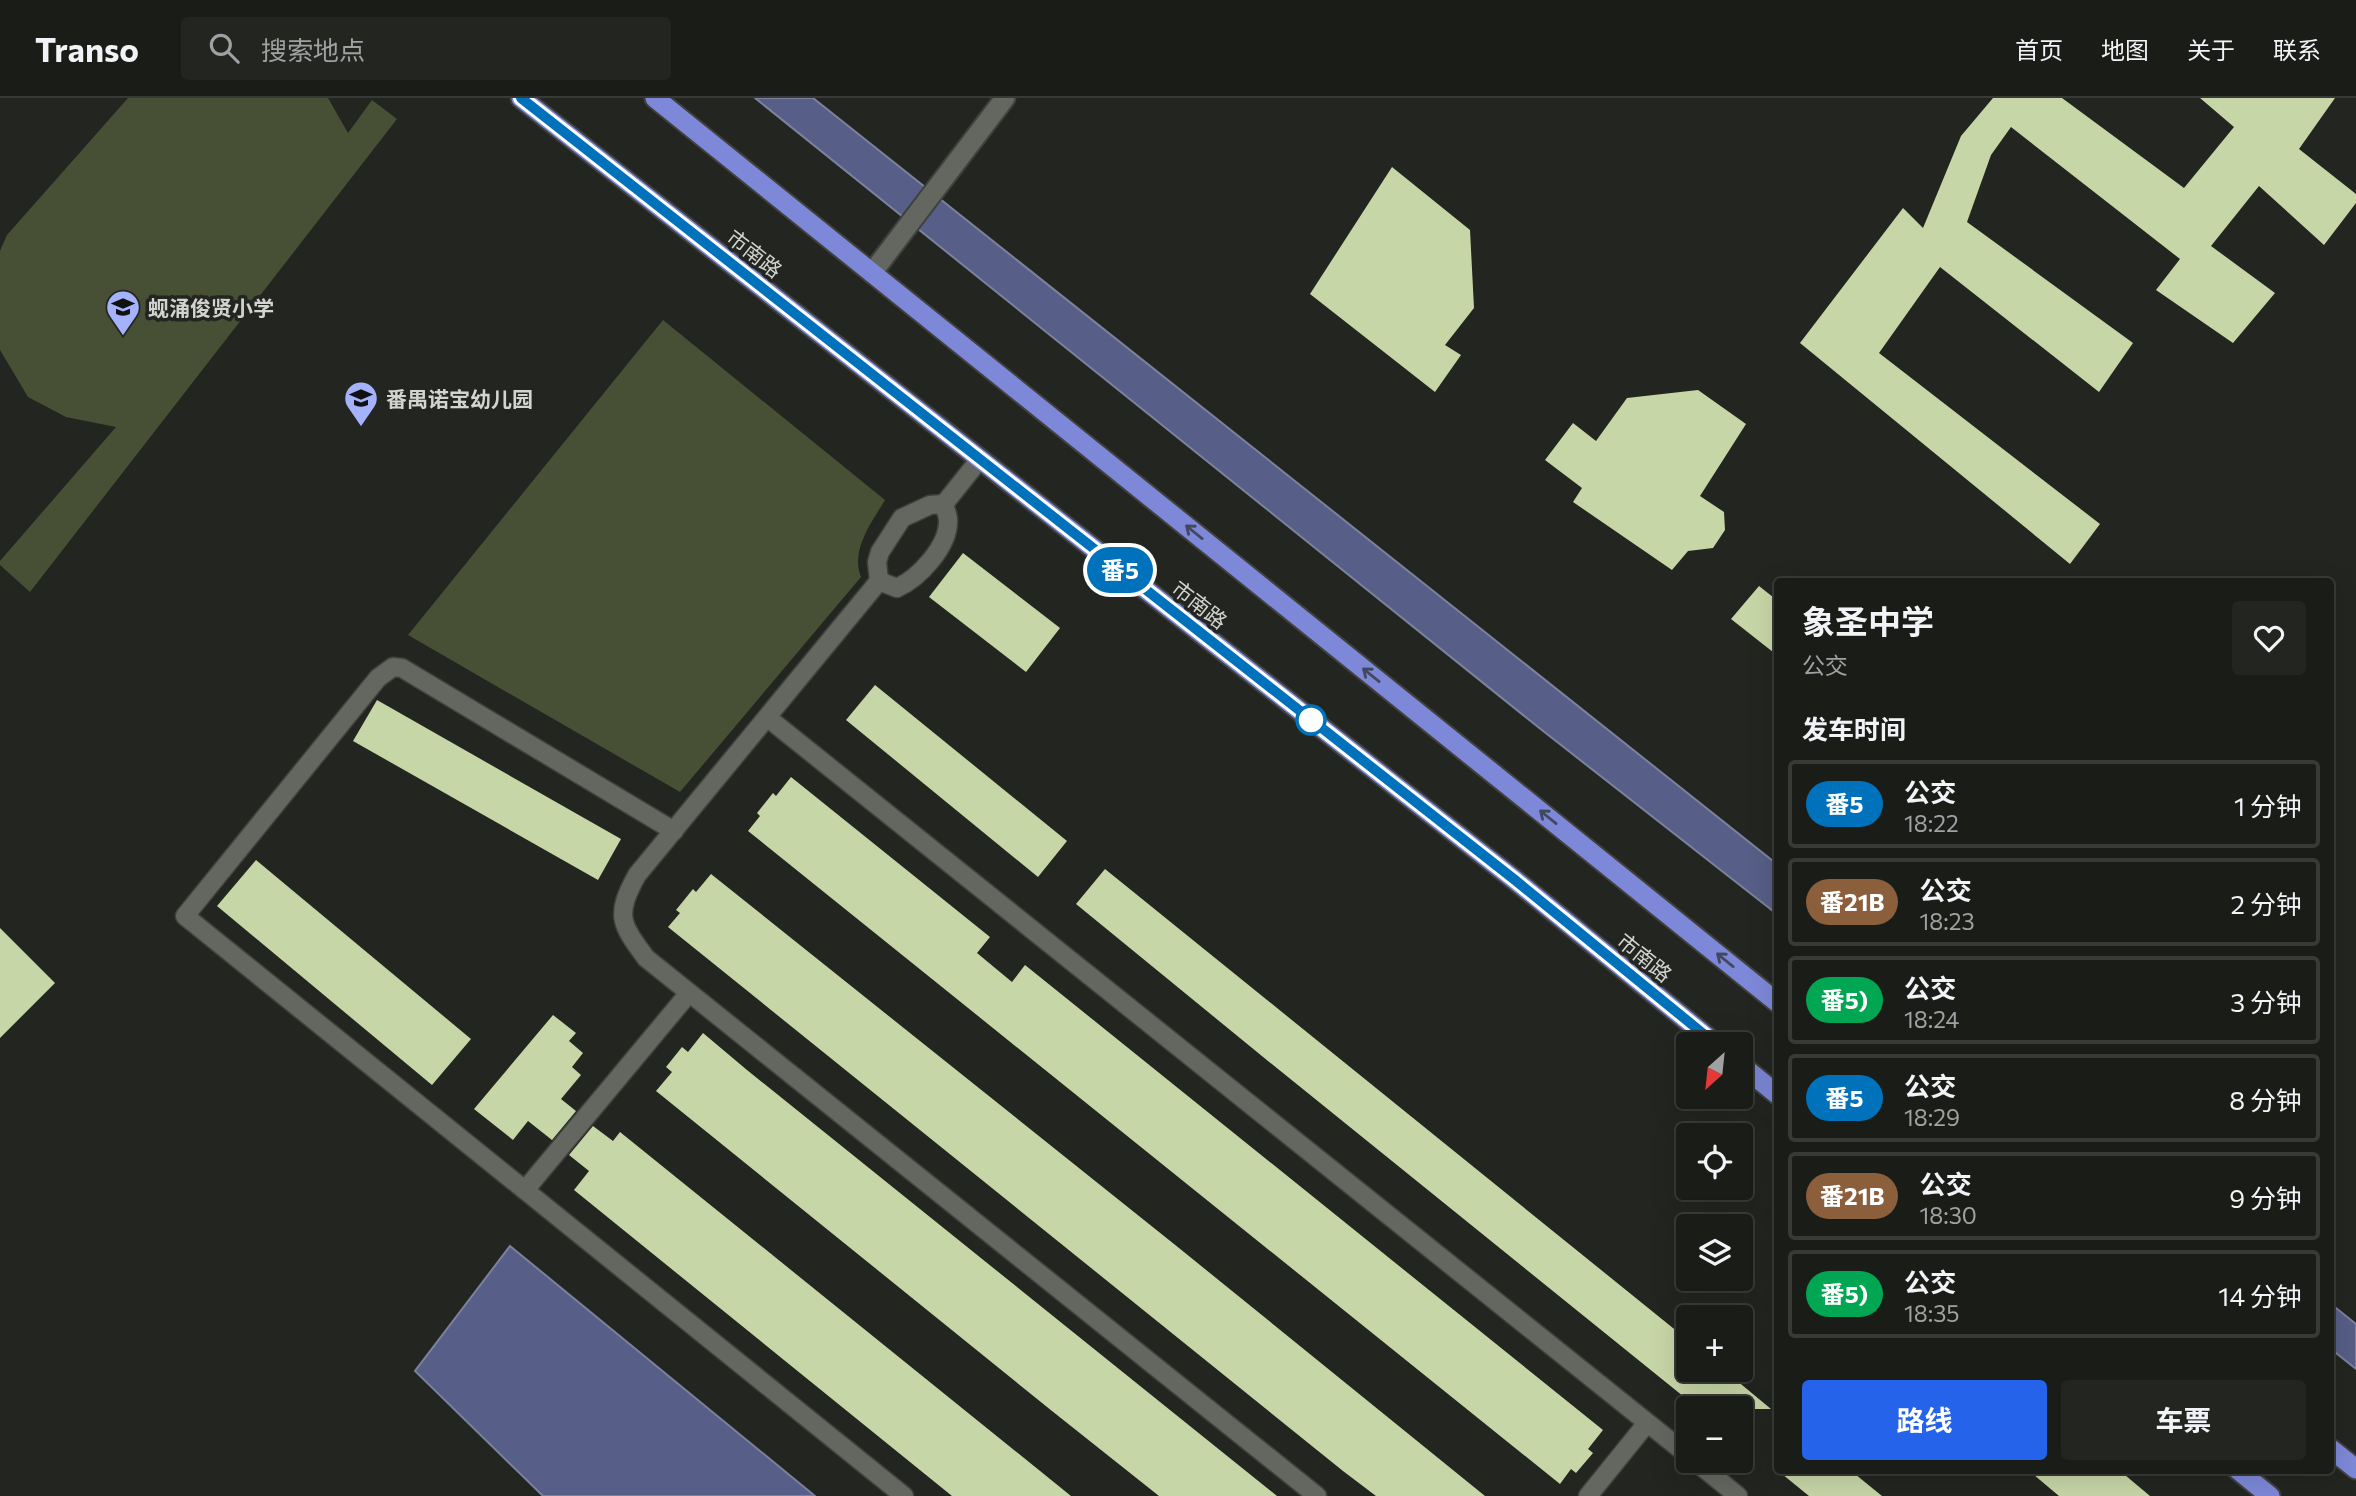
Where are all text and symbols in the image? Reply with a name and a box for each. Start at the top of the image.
search box [181,17,671,80]
text: Transo [35,28,139,69]
icon: search [205,29,243,67]
text: 搜索地点 [261,34,365,65]
text: 首页 [2015,35,2063,64]
text: 地图 [2101,35,2149,64]
text: 关于 [2187,35,2235,64]
text: 联系 [2273,35,2321,64]
street label: 市南路 [722,224,788,282]
school or university icon: 蚬涌俊贤小学 [104,288,142,337]
place label: 蚬涌俊贤小学 [148,295,274,320]
school or university icon: 番禺诺宝幼儿园 [342,379,380,428]
place label: 番禺诺宝幼儿园 [386,386,533,411]
one-way arrow [1185,524,1203,540]
line badge: 番5 [1088,547,1152,593]
text: 番5 [1101,555,1139,584]
street label: 市南路 [1167,575,1233,633]
text: 象圣中学 [1802,600,1934,641]
button: heart [2232,601,2306,675]
text: 公交 [1802,651,1848,679]
one-way arrow [1362,667,1380,682]
unlabelled marker [1296,705,1326,735]
text: 发车时间 [1802,713,1906,744]
text: 公交 [1904,776,1956,807]
text: 番5 [1826,789,1864,818]
text: 1 分钟 [2234,790,2302,821]
text: 18:22 [1904,809,1959,837]
one-way arrow [1539,810,1557,825]
text: 公交 [1919,874,1971,905]
text: 番21B [1820,887,1884,916]
text: 2 分钟 [2231,888,2302,919]
text: 18:23 [1919,907,1975,935]
street label: 市南路 [1613,927,1677,987]
one-way arrow [1716,953,1734,968]
text: 公交 [1904,972,1956,1003]
text: 番5) [1821,985,1868,1014]
text: 3 分钟 [2230,986,2302,1017]
text: 18:24 [1904,1005,1959,1033]
north arrow [1676,1032,1754,1110]
map controls [1676,1032,1753,1473]
text: 公交 [1904,1070,1956,1101]
text: 番5 [1826,1083,1864,1112]
text: 8 分钟 [2229,1084,2302,1115]
text: 18:29 [1904,1103,1960,1131]
button: locate [1676,1123,1753,1200]
text: 公交 [1919,1168,1971,1199]
text: 番21B [1820,1181,1884,1210]
text: 9 分钟 [2229,1182,2302,1213]
text: 18:30 [1919,1201,1977,1229]
button: layers [1676,1214,1753,1291]
text: 公交 [1904,1266,1956,1297]
text: 番5) [1821,1279,1868,1308]
text: 14 分钟 [2218,1280,2302,1311]
text: 18:35 [1904,1299,1960,1327]
button: + [1676,1305,1753,1382]
button: 路线 [1802,1380,2047,1460]
button: 车票 [2061,1380,2306,1460]
button: − [1676,1396,1753,1473]

